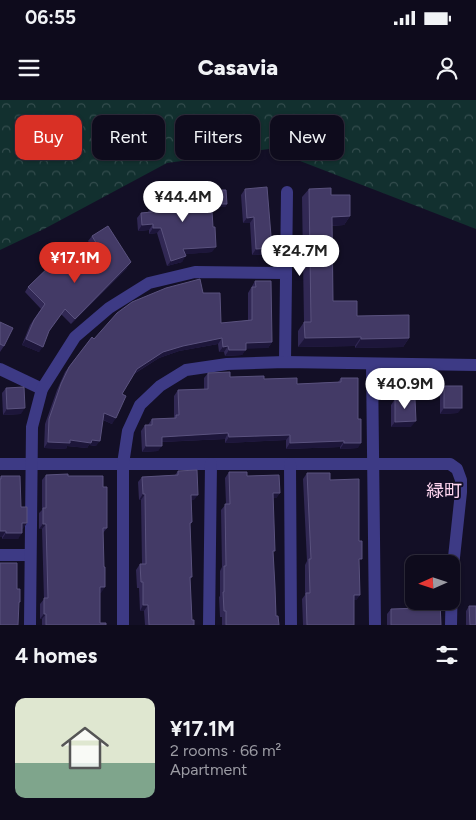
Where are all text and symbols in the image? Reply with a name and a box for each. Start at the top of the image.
text: 06:55 [25,6,76,29]
icon: menu [15,54,43,82]
text: Casavia [198,54,278,81]
icon: person [433,54,461,82]
chip: Buy [15,115,82,160]
chip: Rent [92,115,165,160]
chip: Filters [175,115,260,160]
chip: New [270,115,344,160]
pin: ¥44.4M [142,180,224,223]
text: ¥44.4M [154,187,212,206]
pin: ¥24.7M [259,234,341,277]
text: ¥24.7M [272,241,328,260]
pin: ¥17.1M [34,242,116,284]
text: ¥17.1M [50,248,100,267]
pin: ¥40.9M [364,368,446,410]
text: ¥40.9M [377,374,434,393]
district label: 緑町 [426,480,462,502]
north arrow [405,555,460,610]
map controls [405,555,460,610]
icon: filters [433,641,461,669]
text: 4 homes [15,643,97,668]
text: ¥17.1M [170,716,235,741]
icon: home [55,718,115,778]
text: 2 rooms · 66 m² [170,741,281,760]
text: Apartment [170,760,247,779]

